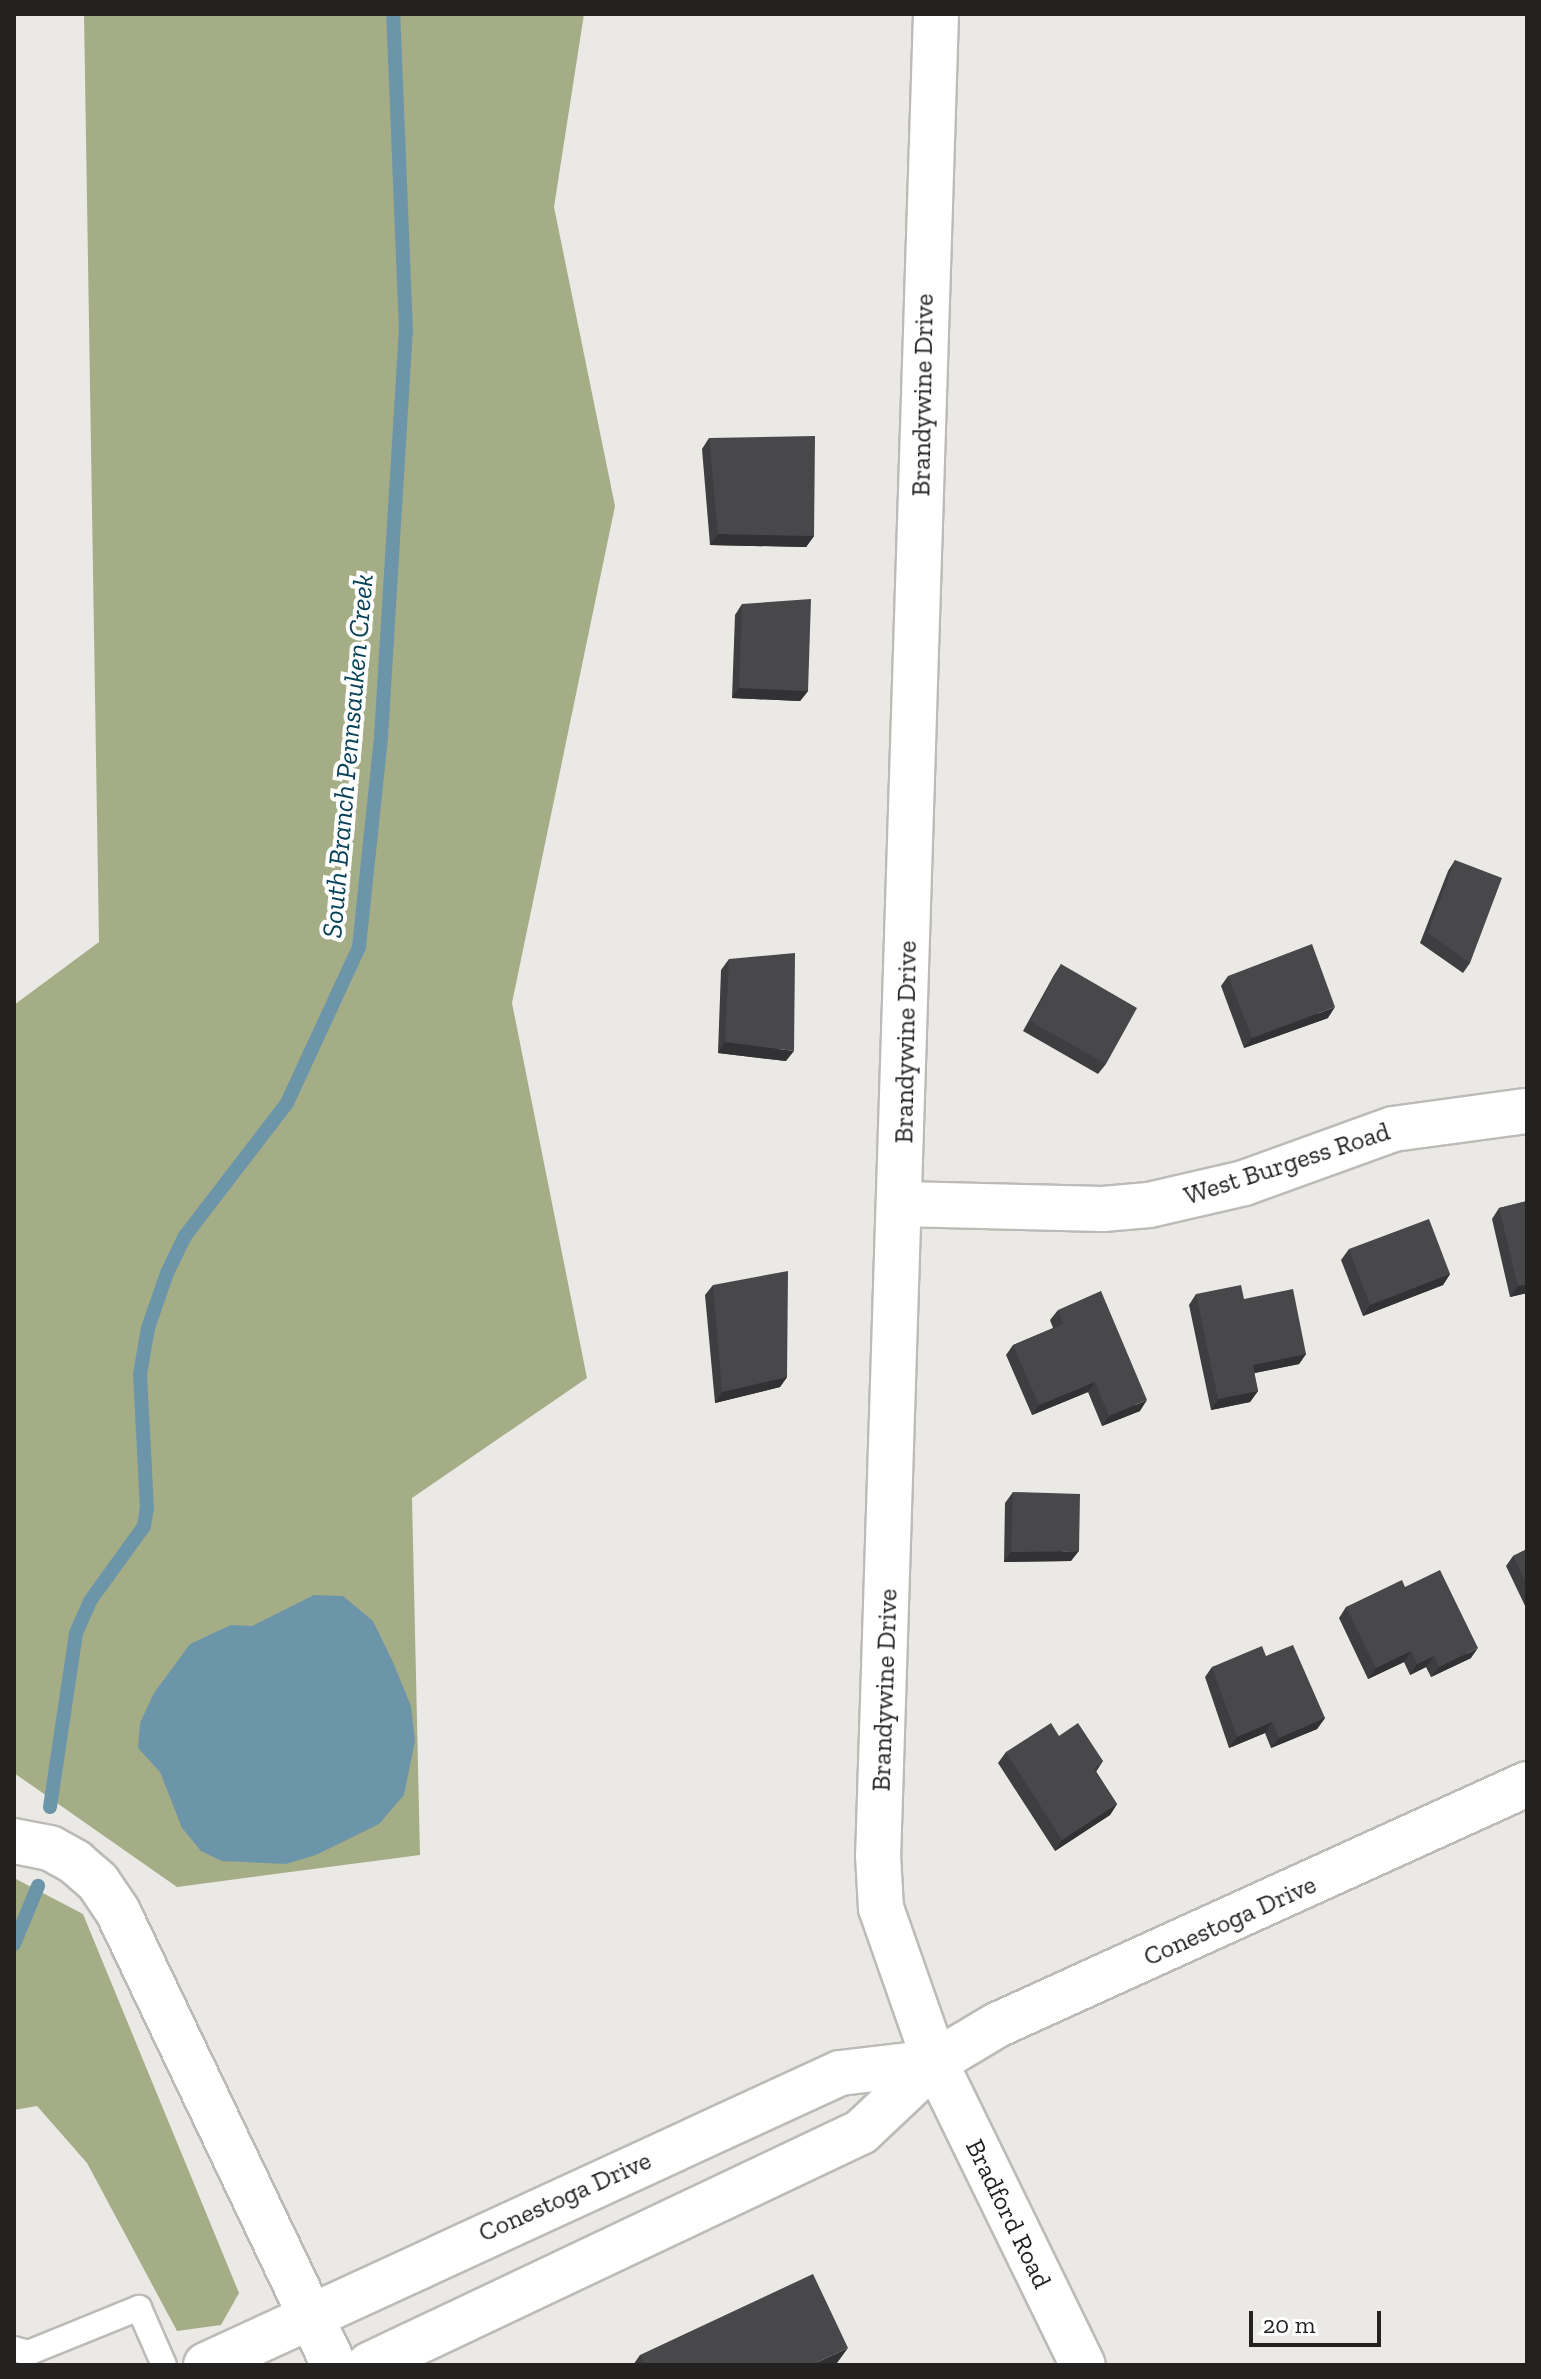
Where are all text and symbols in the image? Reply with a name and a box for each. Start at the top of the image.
street label: Brandywine Drive [906,293,940,497]
water label: South Branch Pennsauken Creek [315,572,381,940]
street label: Brandywine Drive [889,940,923,1144]
street label: West Burgess Road [1180,1116,1394,1212]
street label: Brandywine Drive [866,1588,904,1792]
street label: Conestoga Drive [1139,1869,1321,1973]
street label: Bradford Road [958,2134,1058,2294]
street label: Conestoga Drive [474,2145,656,2249]
scale bar [1253,2295,1385,2345]
text: 20 m [1263,2310,1315,2339]

